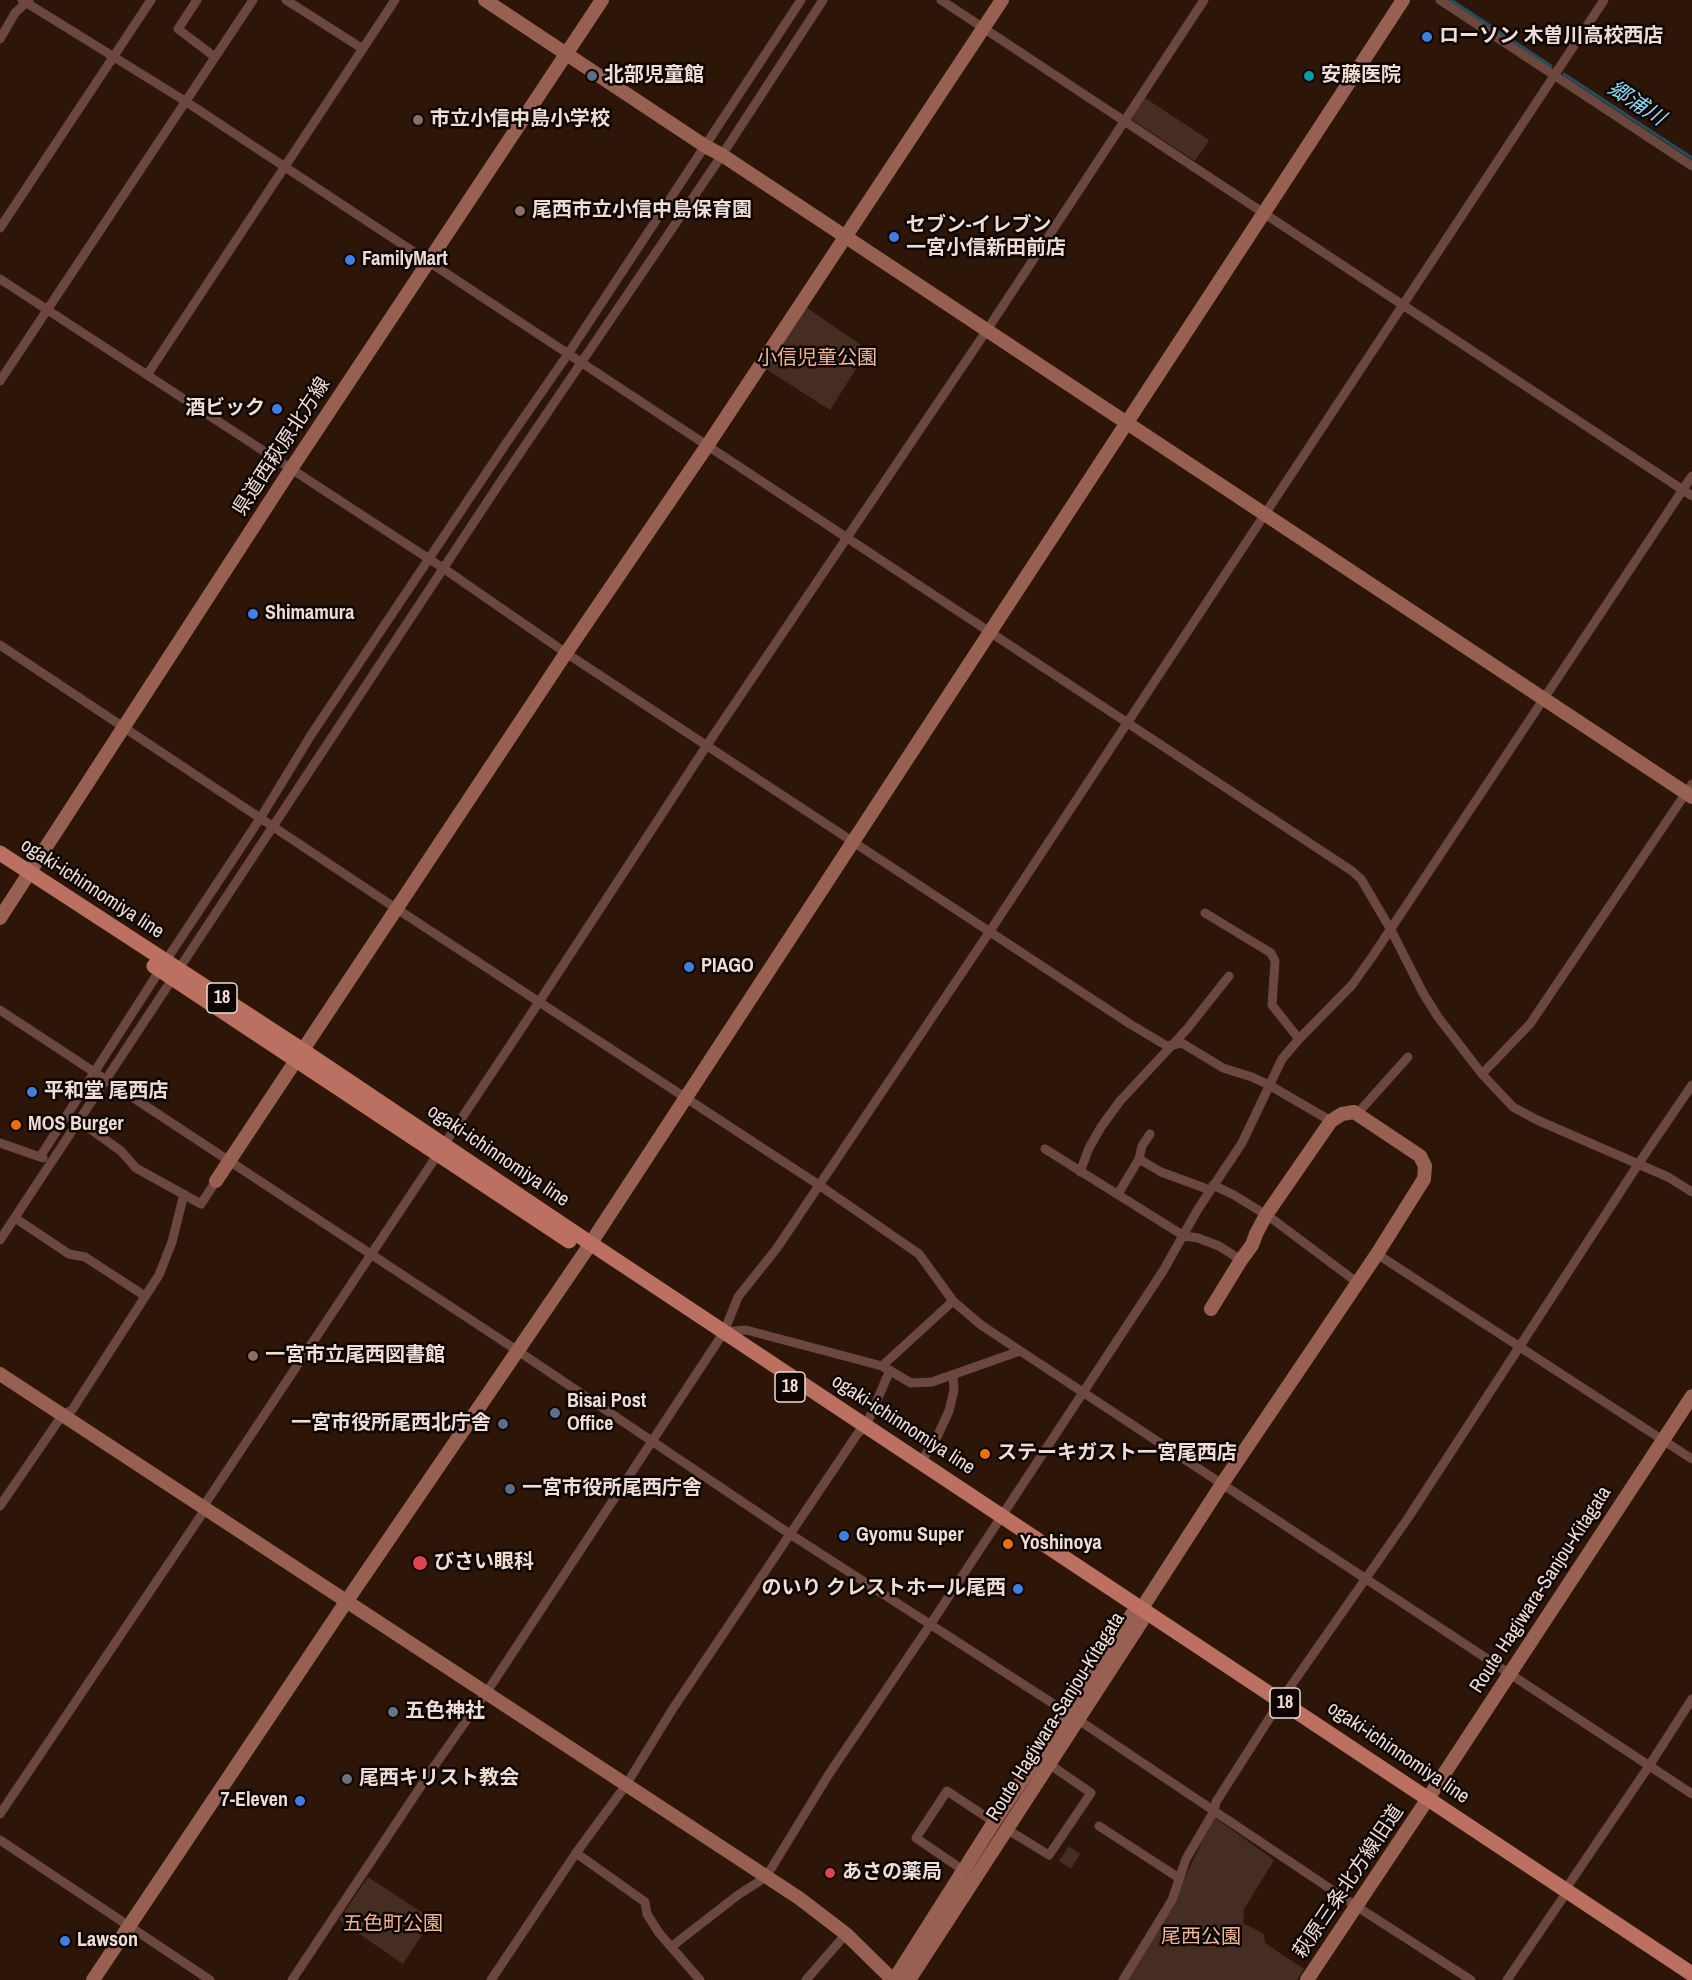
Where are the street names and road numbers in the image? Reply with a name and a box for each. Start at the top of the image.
street label: 県道西萩原北方線 [228,373,336,521]
street label: ogaki-ichinnomiya line [16,834,168,944]
road number: 18 [207,983,237,1013]
street label: ogaki-ichinnomiya line [423,1100,573,1212]
street label: ogaki-ichinnomiya line [827,1370,979,1480]
road number: 18 [775,1372,805,1402]
street label: Route Hagiwara-Sanjou-Kitagata [1465,1482,1617,1698]
street label: Route Hagiwara-Sanjou-Kitagata [982,1608,1130,1826]
road number: 18 [1270,1688,1300,1718]
street label: ogaki-ichinnomiya line [1323,1697,1473,1809]
street label: 萩原三条北方線旧道 [1289,1801,1409,1963]

